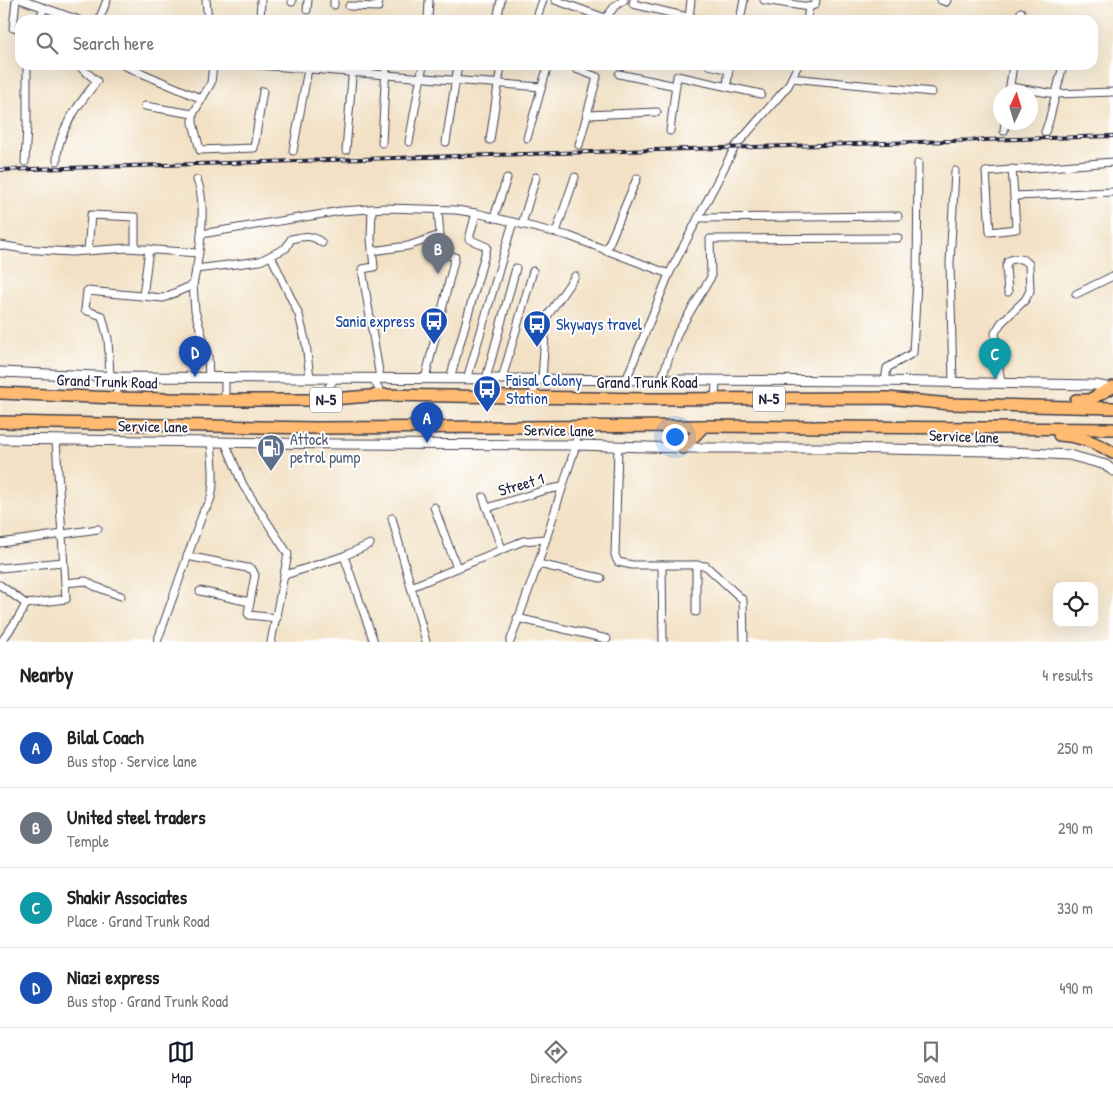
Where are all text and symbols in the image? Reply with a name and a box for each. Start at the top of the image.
search box [15,15,1098,70]
icon: search [33,29,61,57]
text: Search here [73,30,154,56]
north arrow [993,85,1038,130]
pin: B [422,233,454,274]
bus stop icon: Sania express [419,306,449,345]
bus stop icon: Skyways travel [522,309,552,348]
place label: Sania express [335,310,415,332]
place label: Skyways travel [556,313,643,335]
pin: D [179,336,211,377]
pin: C [979,338,1011,379]
street label: Grand Trunk Road [56,368,158,394]
place label: Faisal Colony Station [505,369,582,409]
street label: Grand Trunk Road [596,371,698,393]
bus stop icon: Faisal Colony Station [472,374,502,413]
road number: N-5 [753,386,785,412]
road number: N-5 [310,388,342,412]
pin: A [411,402,443,443]
street label: Service lane [118,414,189,438]
street label: Service lane [524,418,595,442]
your location [662,424,688,450]
street label: Service lane [929,424,1000,448]
place label: Attock petrol pump [290,428,360,468]
fuel station icon: Attock petrol pump [256,433,286,472]
street label: Street 1 [495,467,547,501]
map controls [1053,582,1098,627]
button: locate [1053,582,1098,627]
text: Nearby [20,660,73,689]
text: 4 results [1042,664,1093,686]
text: Bilal Coach [67,724,144,750]
text: A [32,737,40,759]
text: 250 m [1057,737,1093,759]
text: Bus stop · Service lane [67,750,197,772]
text: United steel traders [67,804,205,830]
text: B [32,817,40,839]
text: 290 m [1058,817,1093,839]
text: Temple [67,830,109,852]
text: Shakir Associates [67,884,187,910]
text: C [32,897,40,919]
text: 330 m [1057,897,1093,919]
text: Place · Grand Trunk Road [67,910,209,932]
text: Niazi express [67,964,159,990]
text: D [32,977,40,999]
text: 490 m [1059,977,1093,999]
text: Bus stop · Grand Trunk Road [67,990,228,1012]
tab: Map [167,1038,195,1087]
tab: Directions [530,1038,582,1087]
tab: Saved [917,1038,946,1087]

